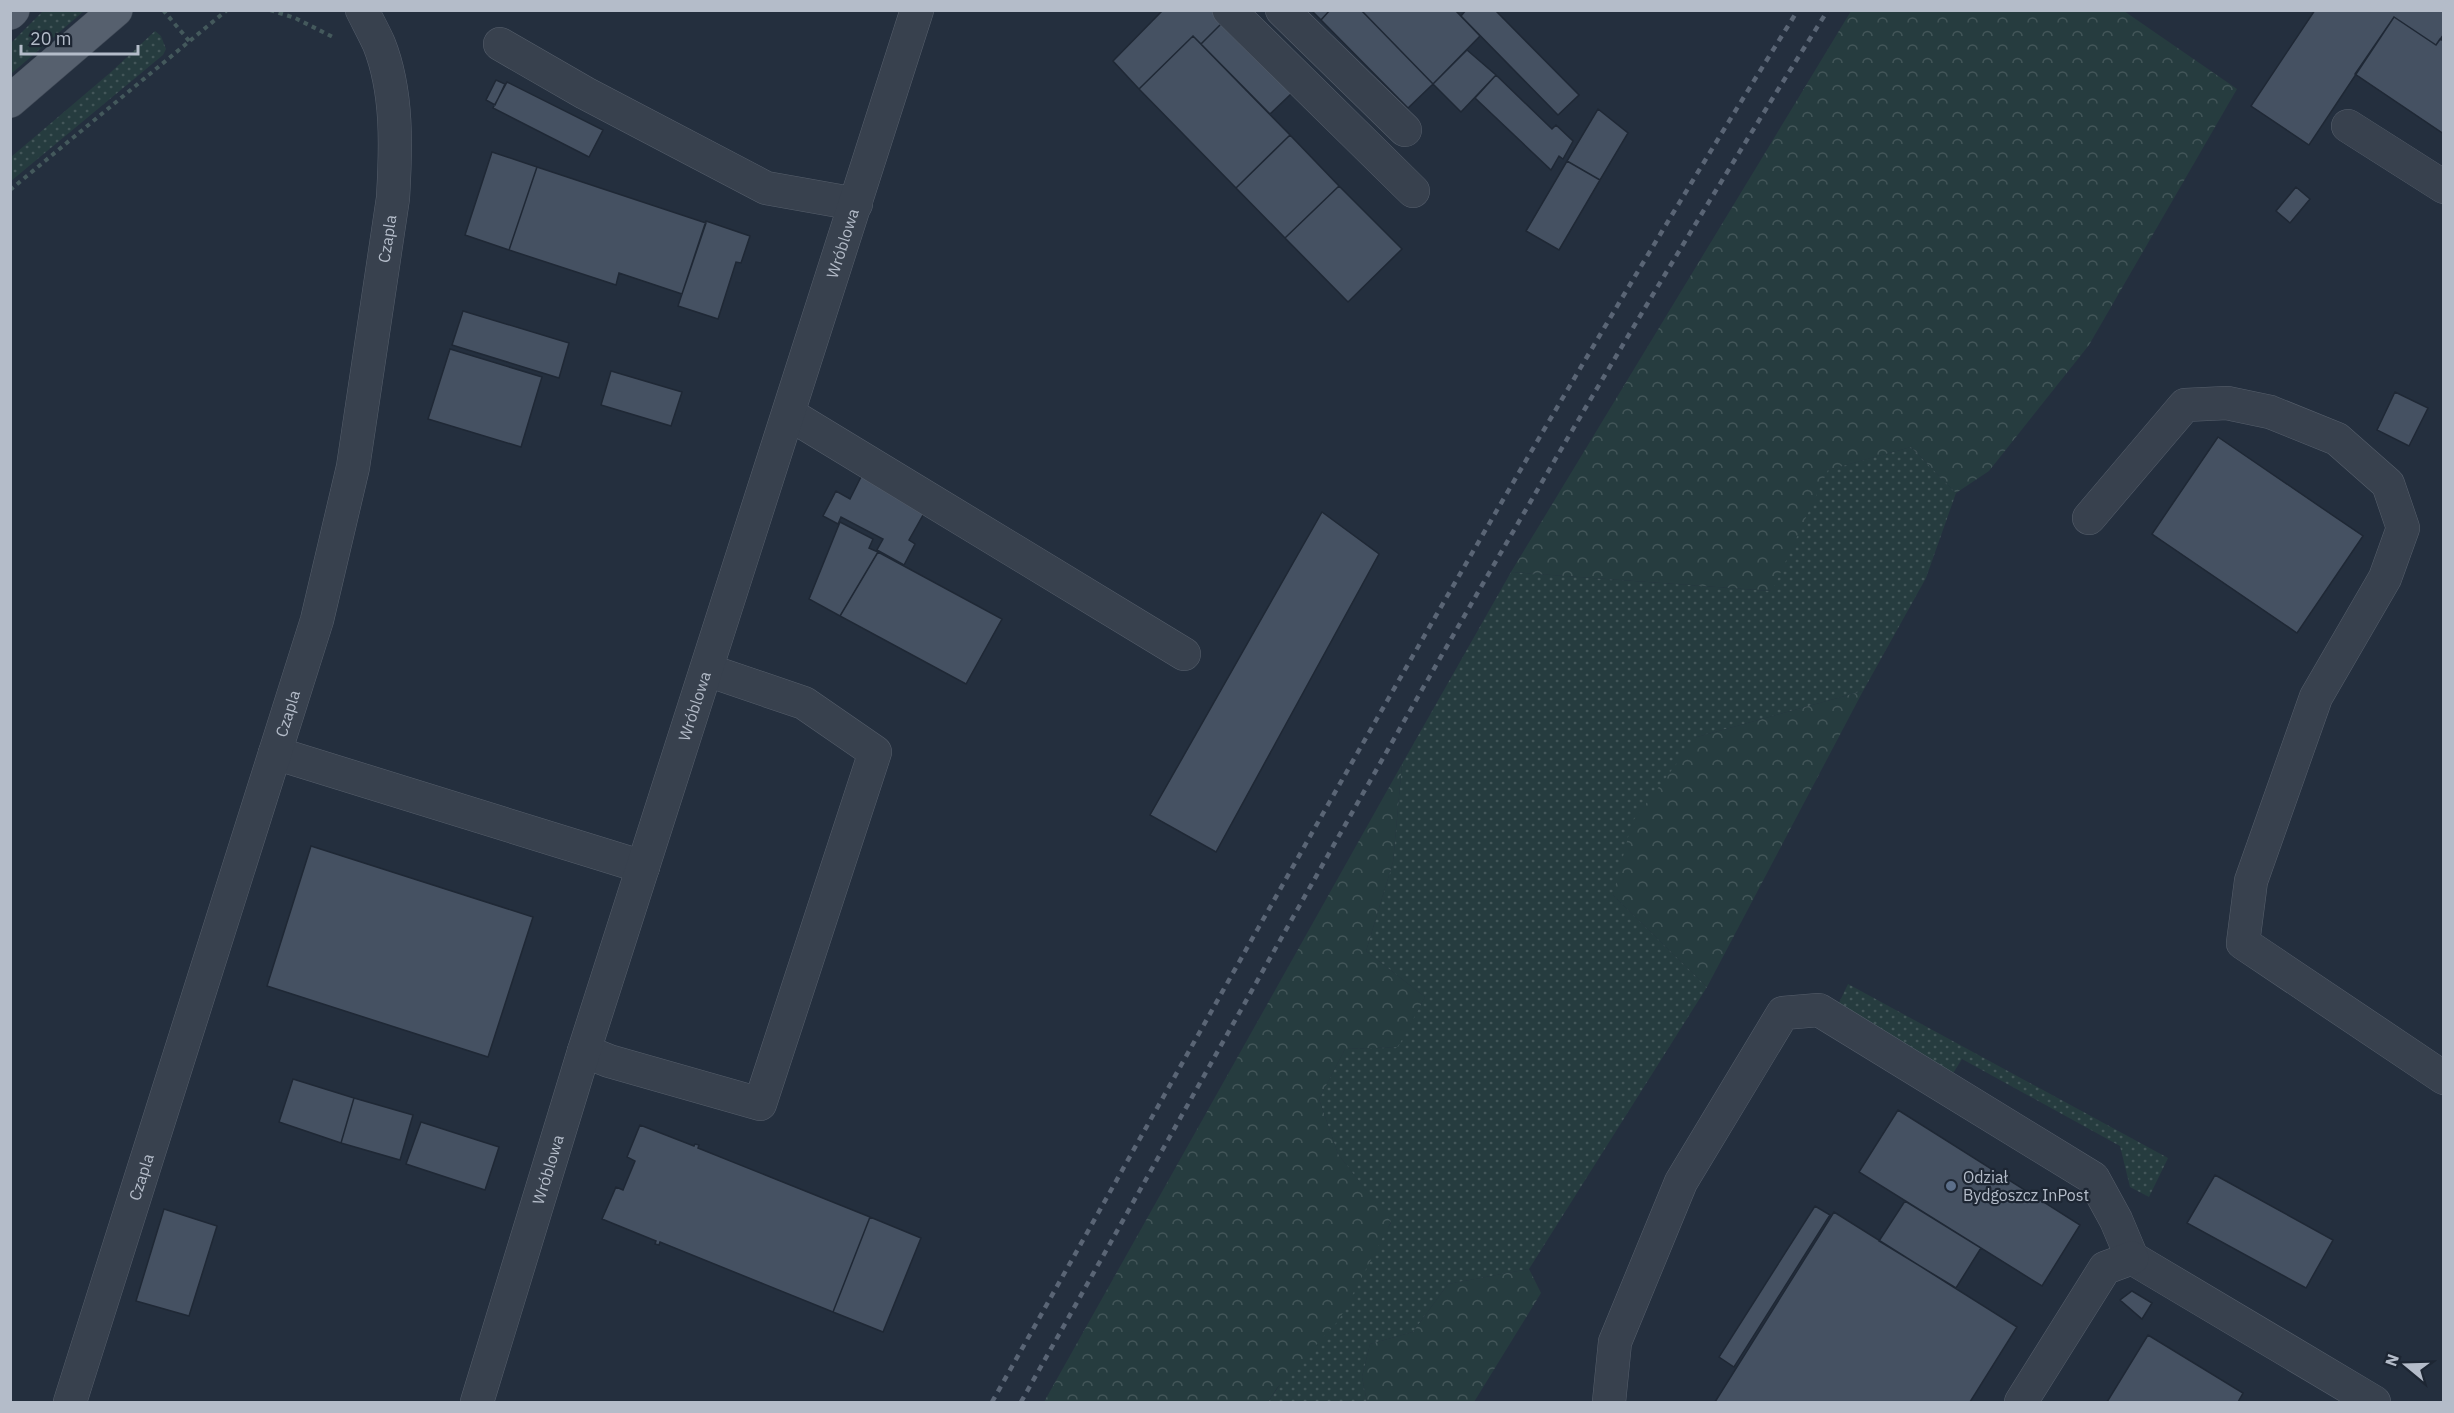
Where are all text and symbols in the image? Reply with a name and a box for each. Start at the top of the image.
scale bar [21,18,138,56]
text: 20 m [30,27,72,50]
street label: Wróblowa [822,205,863,281]
street label: Czapla [374,213,400,264]
street label: Wróblowa [674,668,715,744]
street label: Czapla [271,687,304,739]
street label: Wróblowa [528,1132,568,1207]
street label: Czapla [124,1151,158,1203]
place label: Odział Bydgoszcz InPost [1963,1167,2089,1205]
marker: Odział Bydgoszcz InPost [1944,1179,1958,1193]
north arrow [2376,1335,2436,1395]
text: N [2380,1351,2403,1369]

